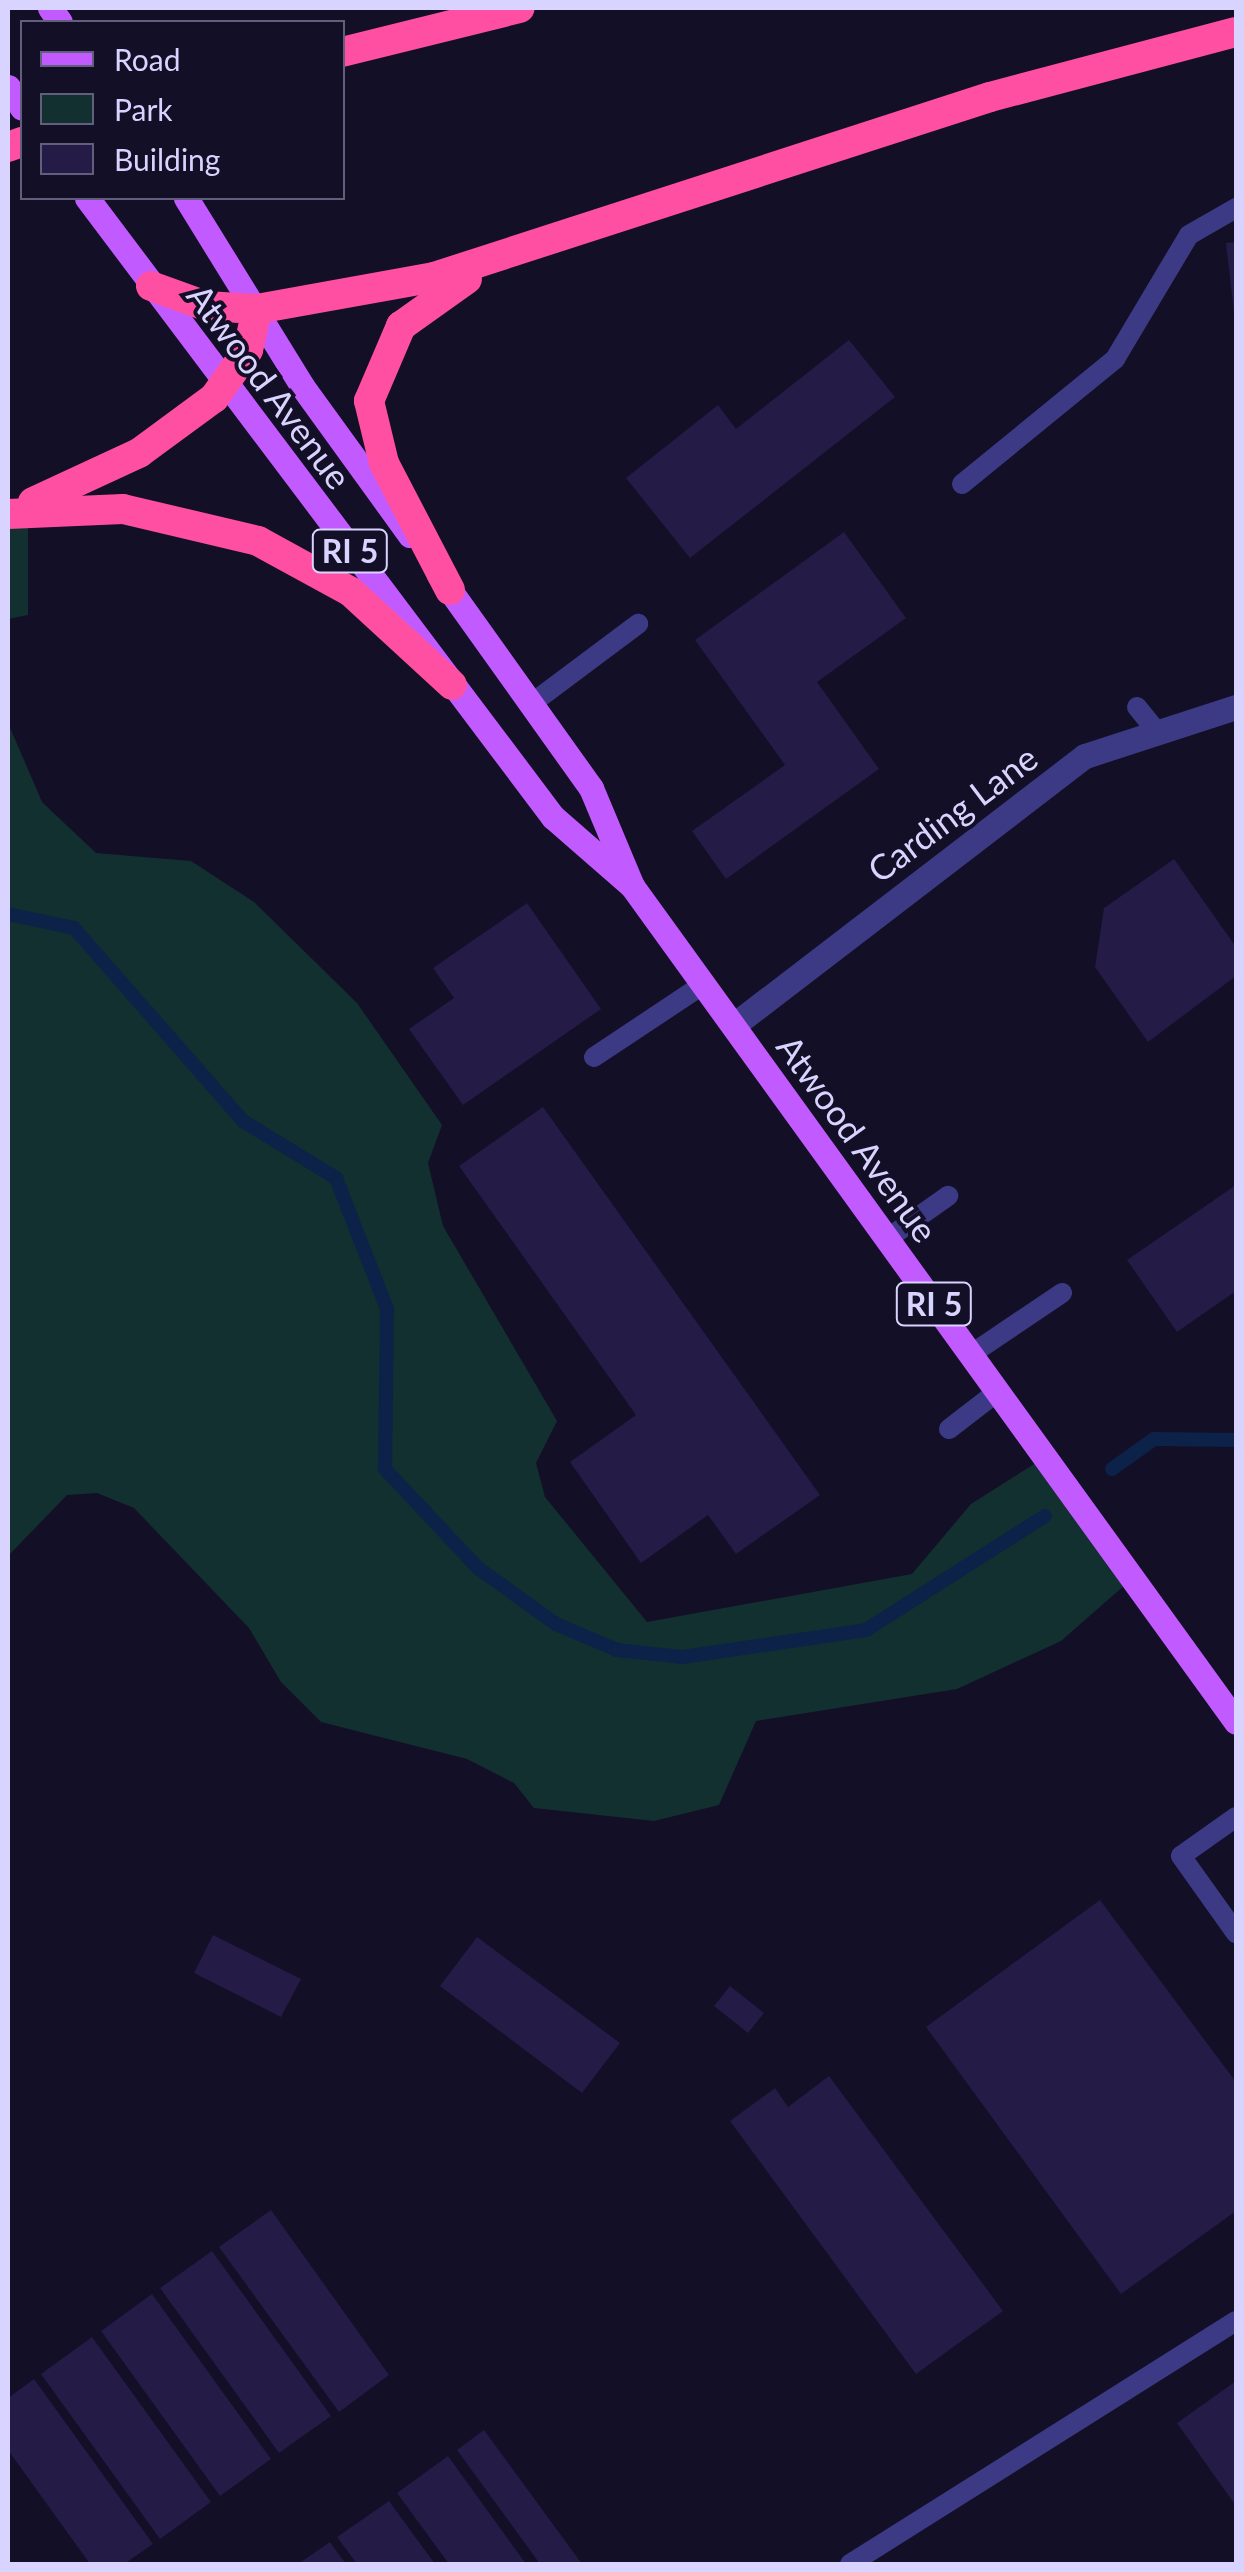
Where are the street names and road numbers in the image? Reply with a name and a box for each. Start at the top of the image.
street label: Atwood Avenue [179,275,361,497]
road number: RI 5 [310,524,390,578]
street label: Carding Lane [859,736,1045,890]
street label: Atwood Avenue [769,1026,947,1250]
road number: RI 5 [894,1277,974,1331]

